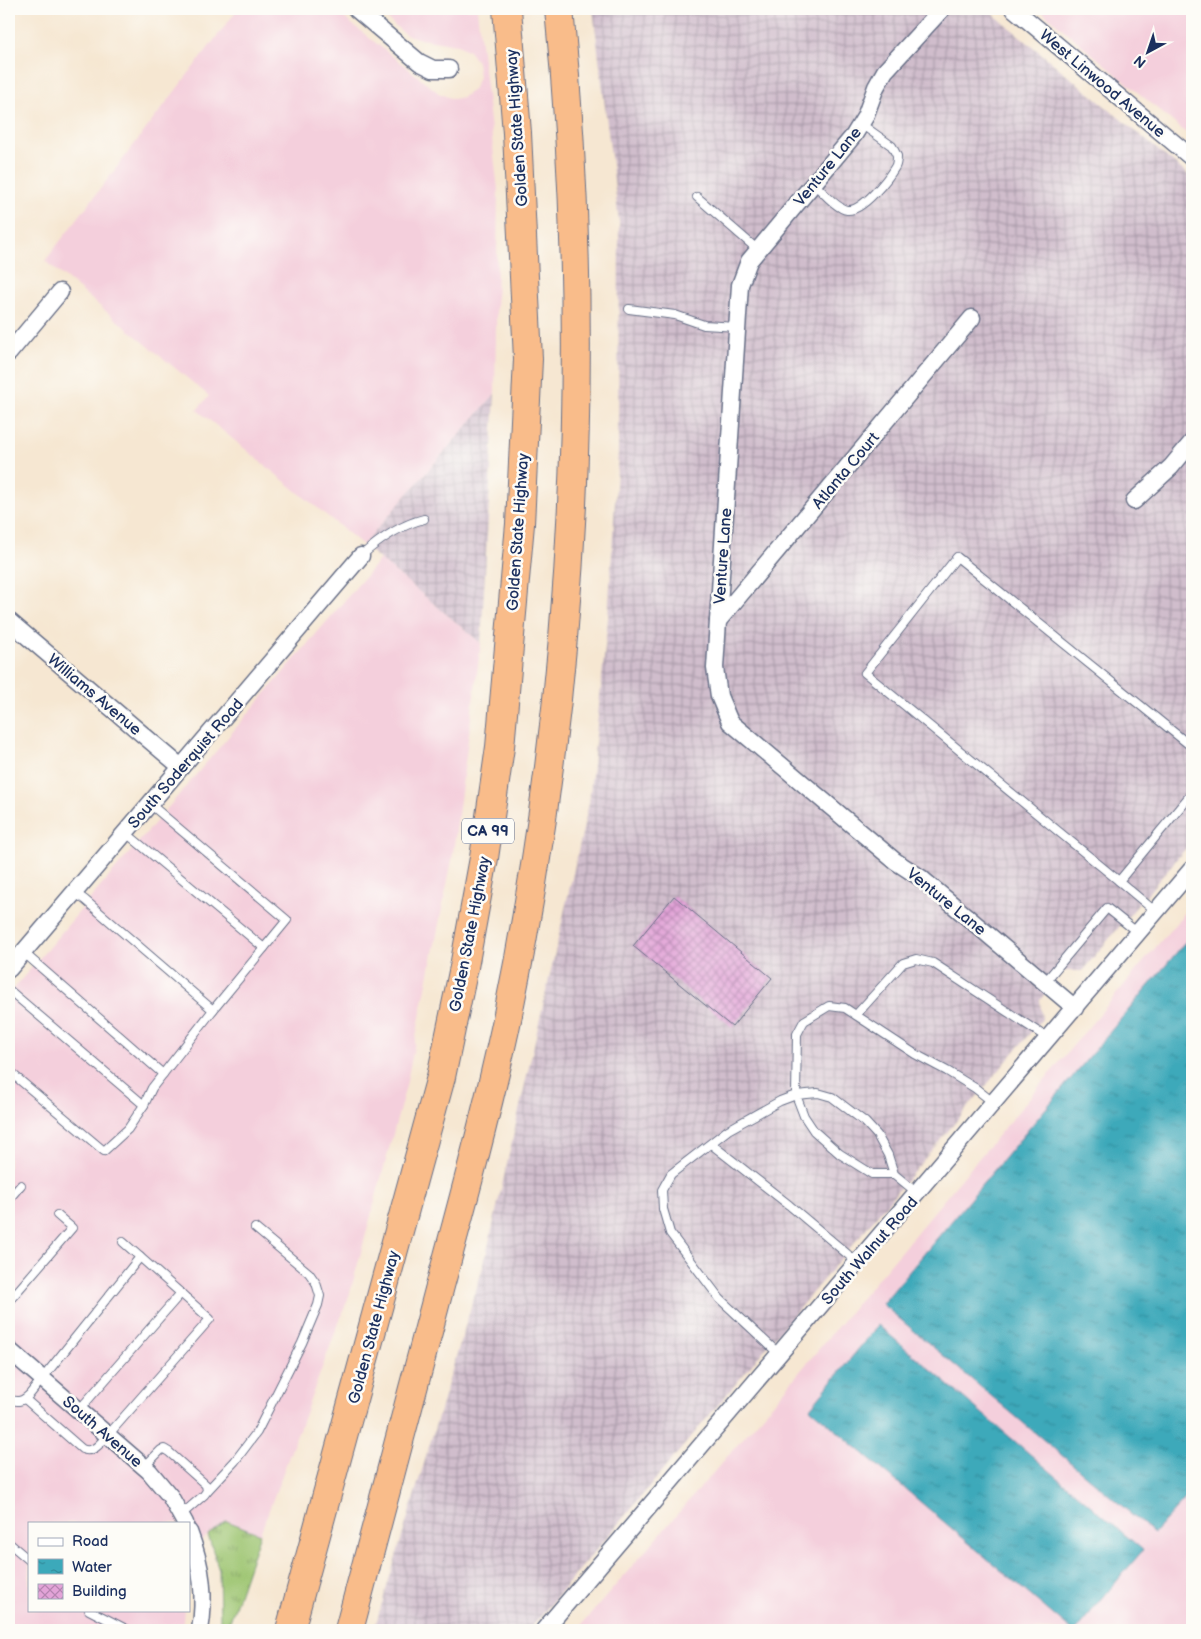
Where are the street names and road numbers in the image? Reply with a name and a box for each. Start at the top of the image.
street label: West Linwood Avenue [1035,26,1169,143]
street label: Golden State Highway [502,48,532,207]
street label: Venture Lane [790,123,866,210]
street label: Atlanta Court [809,429,884,513]
street label: Golden State Highway [504,452,534,612]
street label: Venture Lane [711,507,736,605]
street label: Williams Avenue [43,650,145,740]
street label: South Soderquist Road [125,695,248,833]
road number: CA 99 [462,818,514,844]
street label: Golden State Highway [446,854,495,1014]
street label: Venture Lane [903,864,990,940]
street label: South Walnut Road [818,1193,922,1309]
street label: Golden State Highway [345,1248,404,1406]
street label: South Avenue [58,1392,146,1472]

